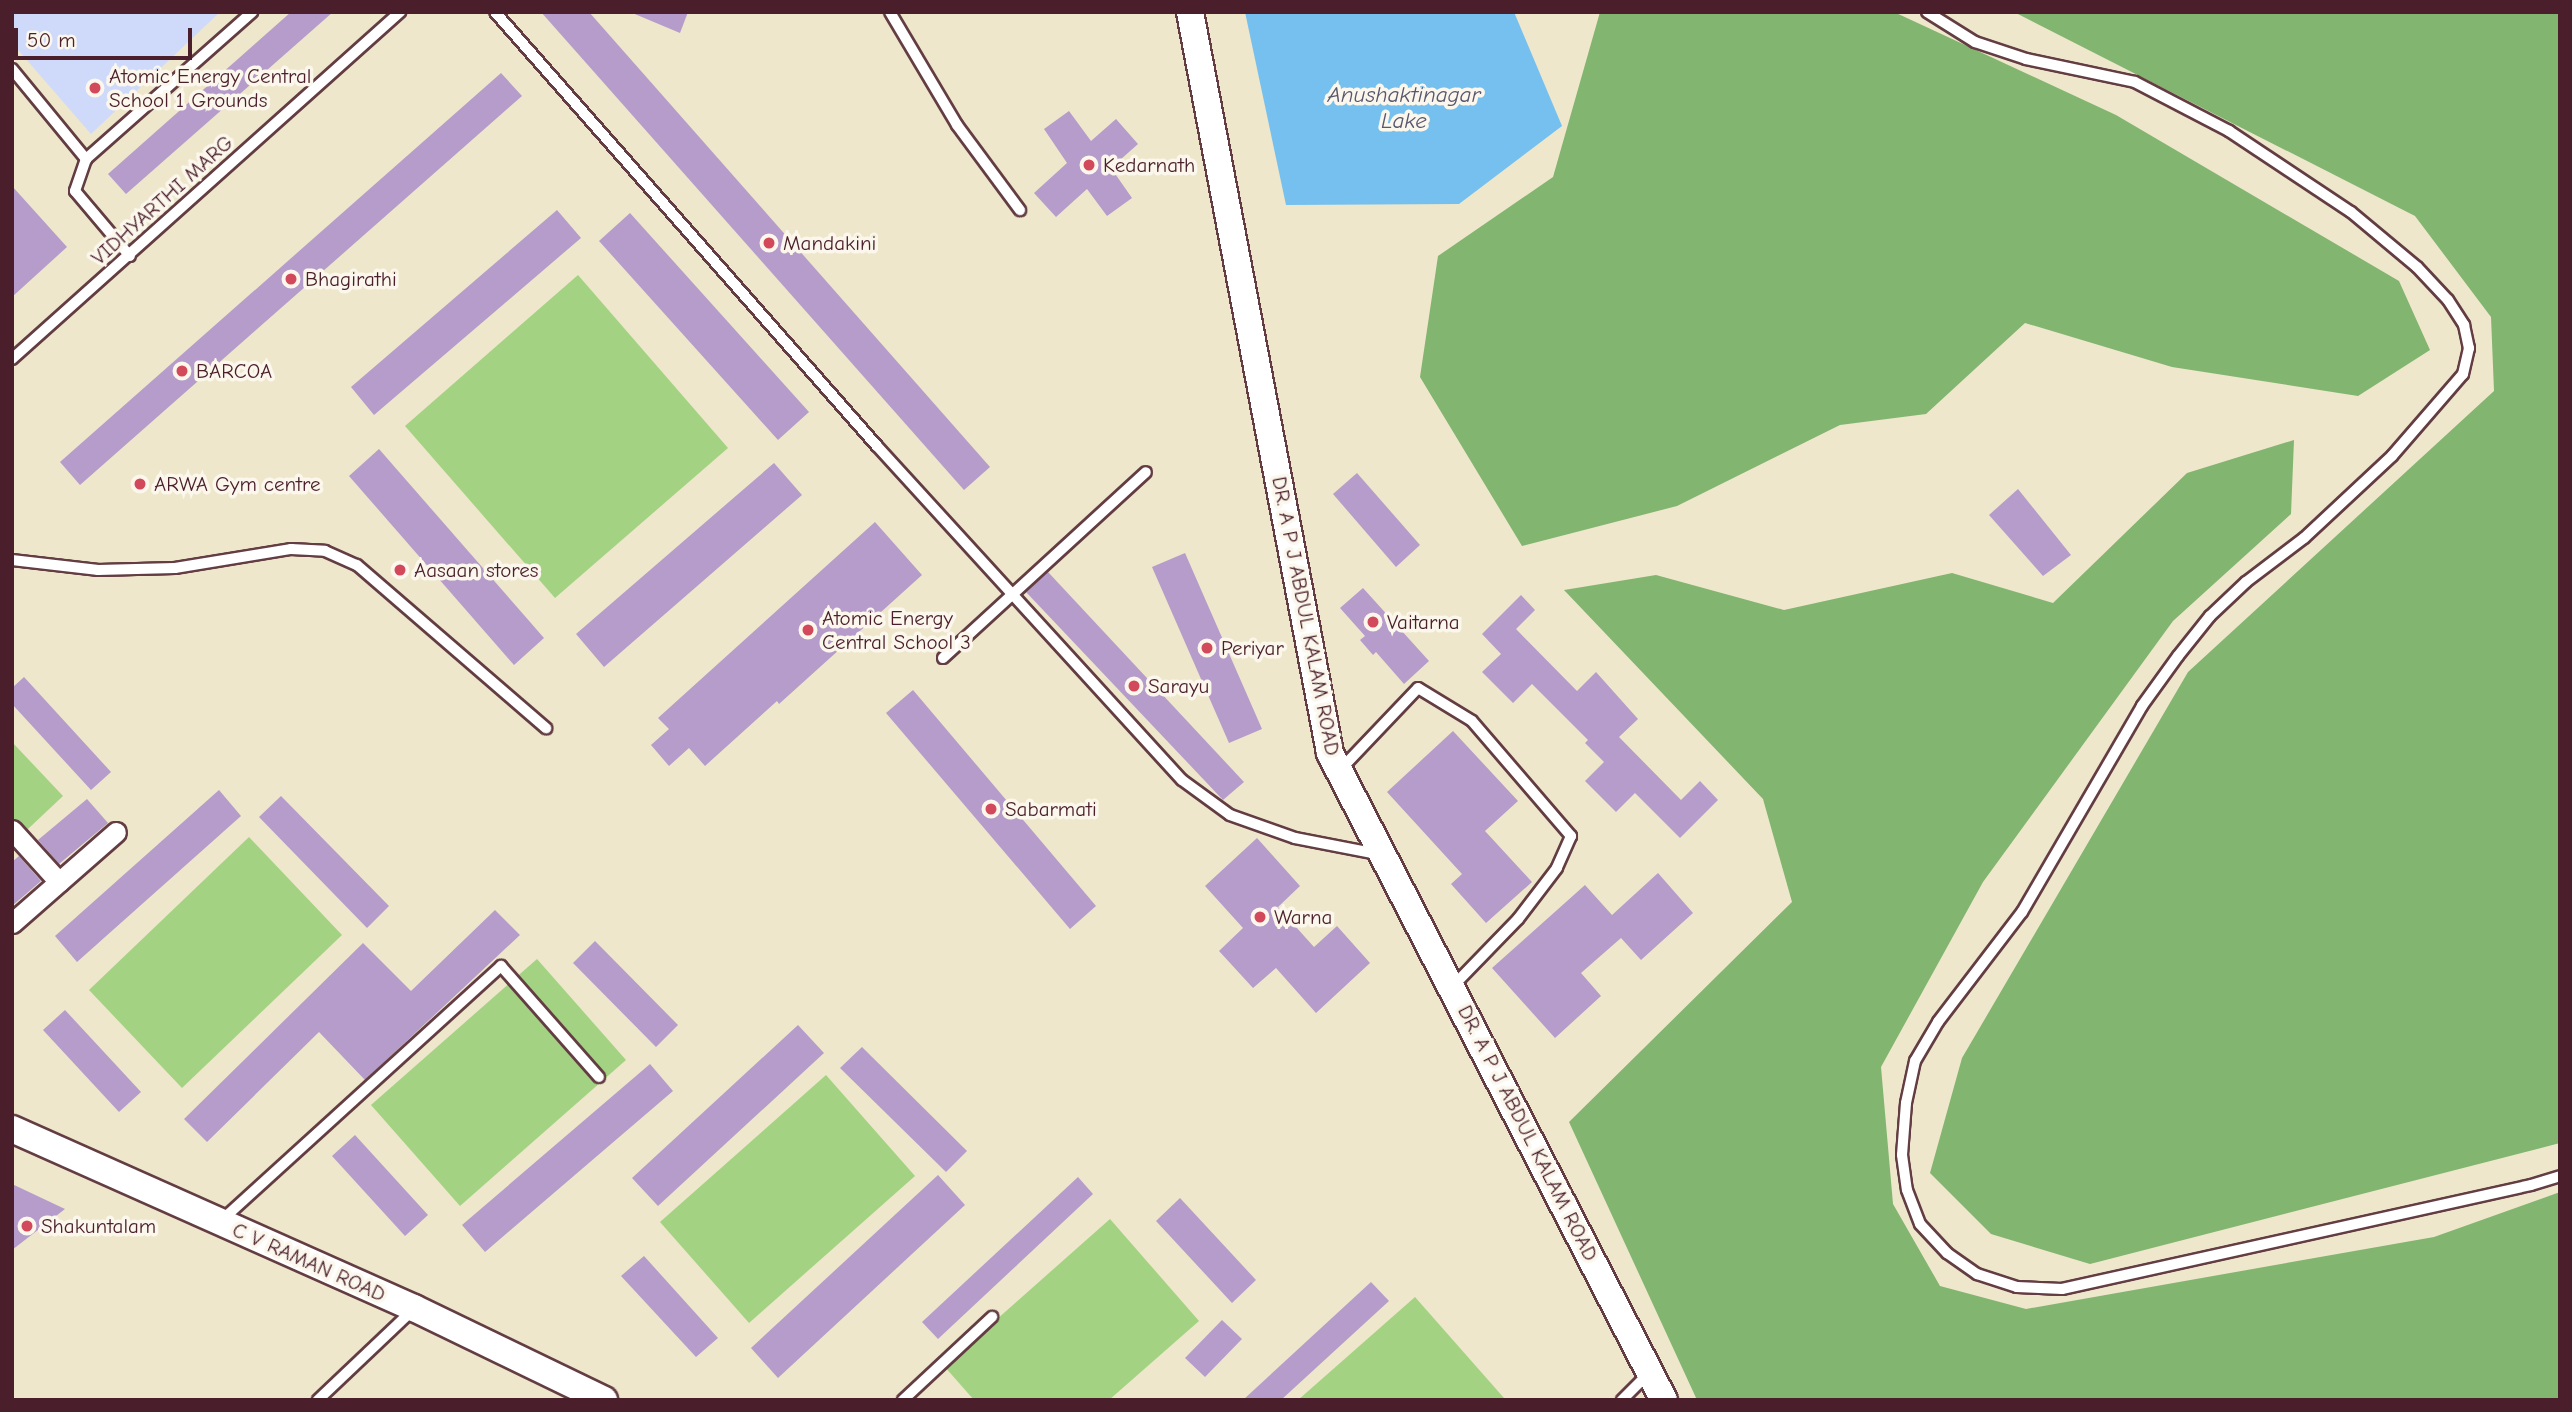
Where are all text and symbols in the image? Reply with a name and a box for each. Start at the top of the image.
scale bar [18,14,196,58]
text: 50 m [27,28,76,52]
place label: Atomic Energy Central School 1 Grounds [109,63,311,113]
marker: Atomic Energy Central School 1 Grounds [87,80,103,96]
water label: Anushaktinagar Lake [1327,81,1481,135]
street label: VIDHYARTHI MARG [86,130,238,270]
place label: Kedarnath [1103,152,1195,178]
marker: Kedarnath [1081,157,1097,173]
place label: Mandakini [783,230,876,256]
marker: Mandakini [761,235,777,251]
place label: Bhagirathi [305,266,397,292]
marker: Bhagirathi [283,271,299,287]
place label: BARCOA [196,358,272,384]
marker: BARCOA [174,363,190,379]
place label: ARWA Gym centre [154,471,321,497]
street label: DR. A P J ABDUL KALAM ROAD [1267,474,1345,758]
marker: ARWA Gym centre [132,476,148,492]
place label: Aasaan stores [414,557,538,583]
marker: Aasaan stores [392,562,408,578]
place label: Atomic Energy Central School 3 [822,605,971,655]
place label: Vaitarna [1387,609,1460,635]
marker: Vaitarna [1365,614,1381,630]
marker: Atomic Energy Central School 3 [800,622,816,638]
place label: Periyar [1221,635,1284,661]
marker: Periyar [1199,640,1215,656]
place label: Sarayu [1148,673,1209,699]
marker: Sarayu [1126,678,1142,694]
place label: Sabarmati [1005,796,1097,822]
marker: Sabarmati [983,801,999,817]
place label: Warna [1274,904,1332,930]
marker: Warna [1252,909,1268,925]
street label: DR. A P J ABDUL KALAM ROAD [1452,1001,1604,1265]
place label: Shakuntalam [41,1213,156,1239]
street label: C V RAMAN ROAD [229,1217,389,1307]
marker: Shakuntalam [19,1218,35,1234]

